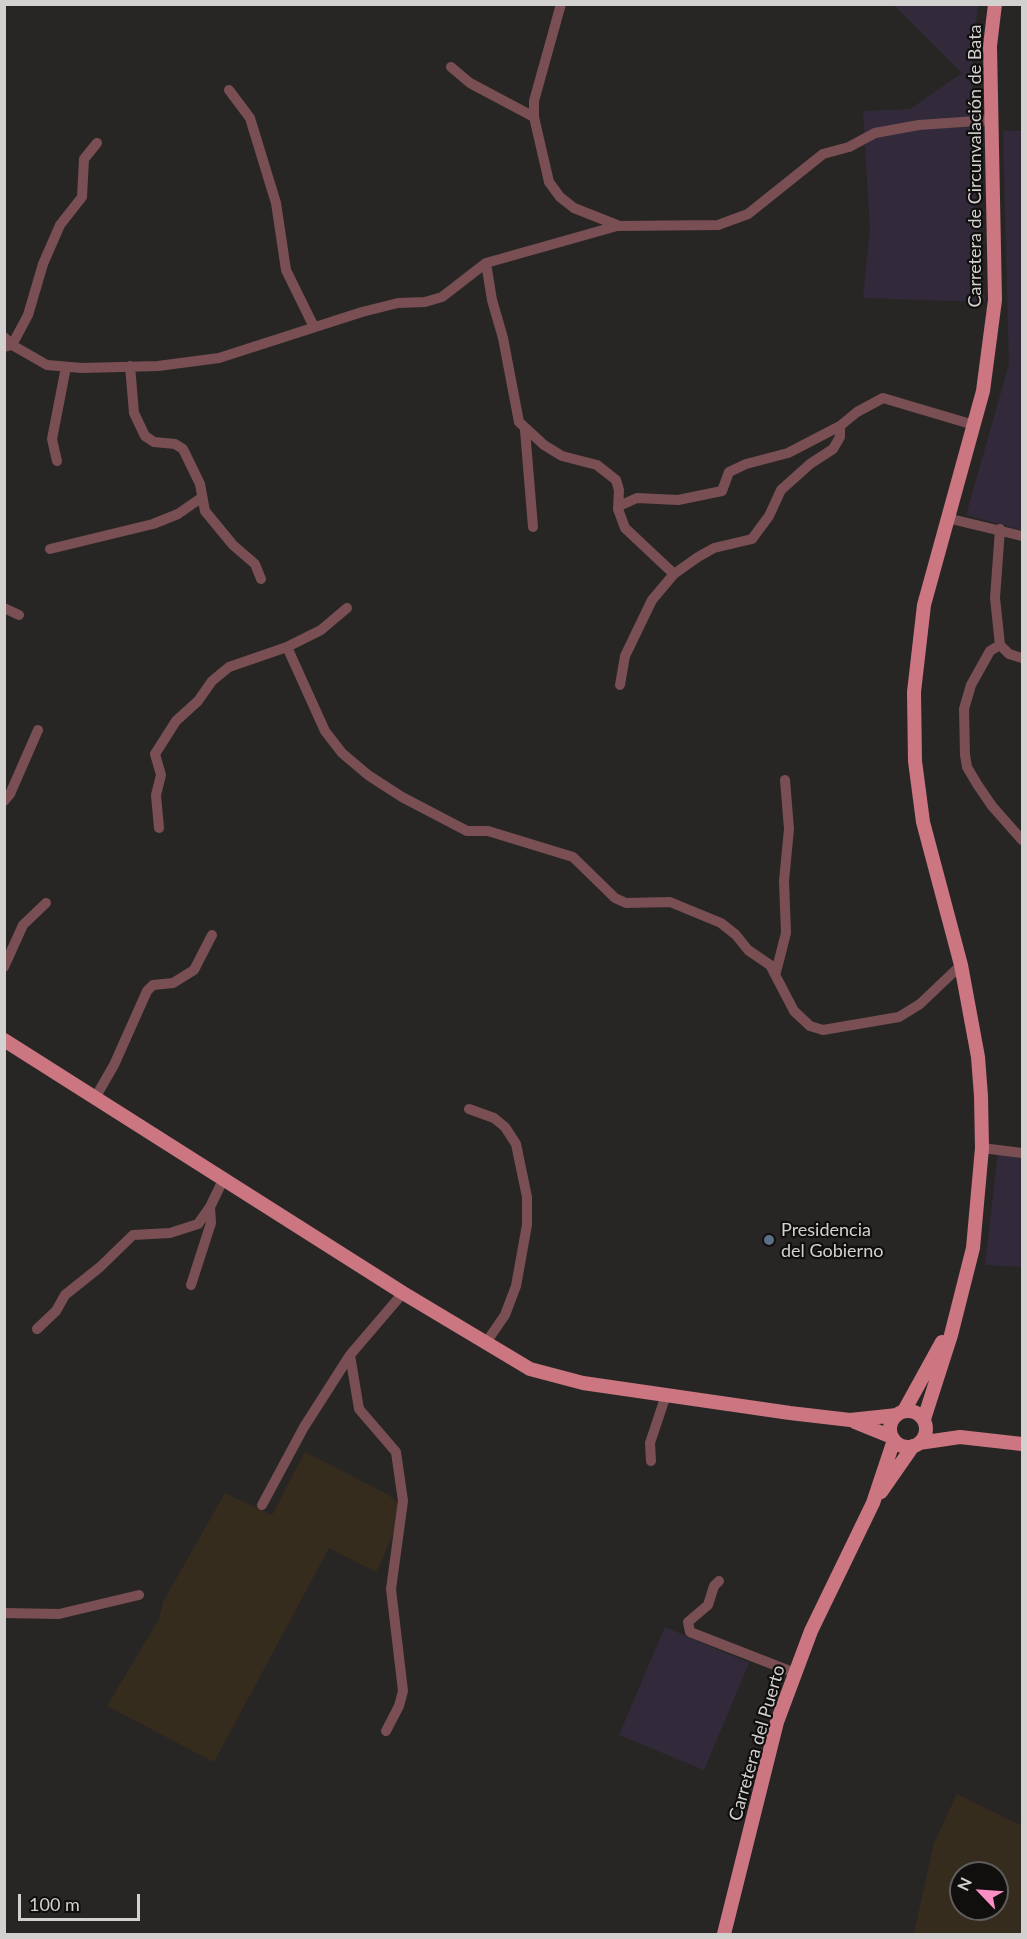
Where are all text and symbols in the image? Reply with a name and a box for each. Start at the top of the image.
street label: Carretera de Circunvalación de Bata [964,24,986,308]
place label: Presidencia del Gobierno [781,1219,883,1262]
marker: Presidencia del Gobierno [762,1233,776,1247]
street label: Carretera del Puerto [724,1663,790,1823]
north arrow [949,1861,1009,1921]
text: N [953,1874,975,1894]
scale bar [21,1882,142,1920]
text: 100 m [29,1893,80,1915]

